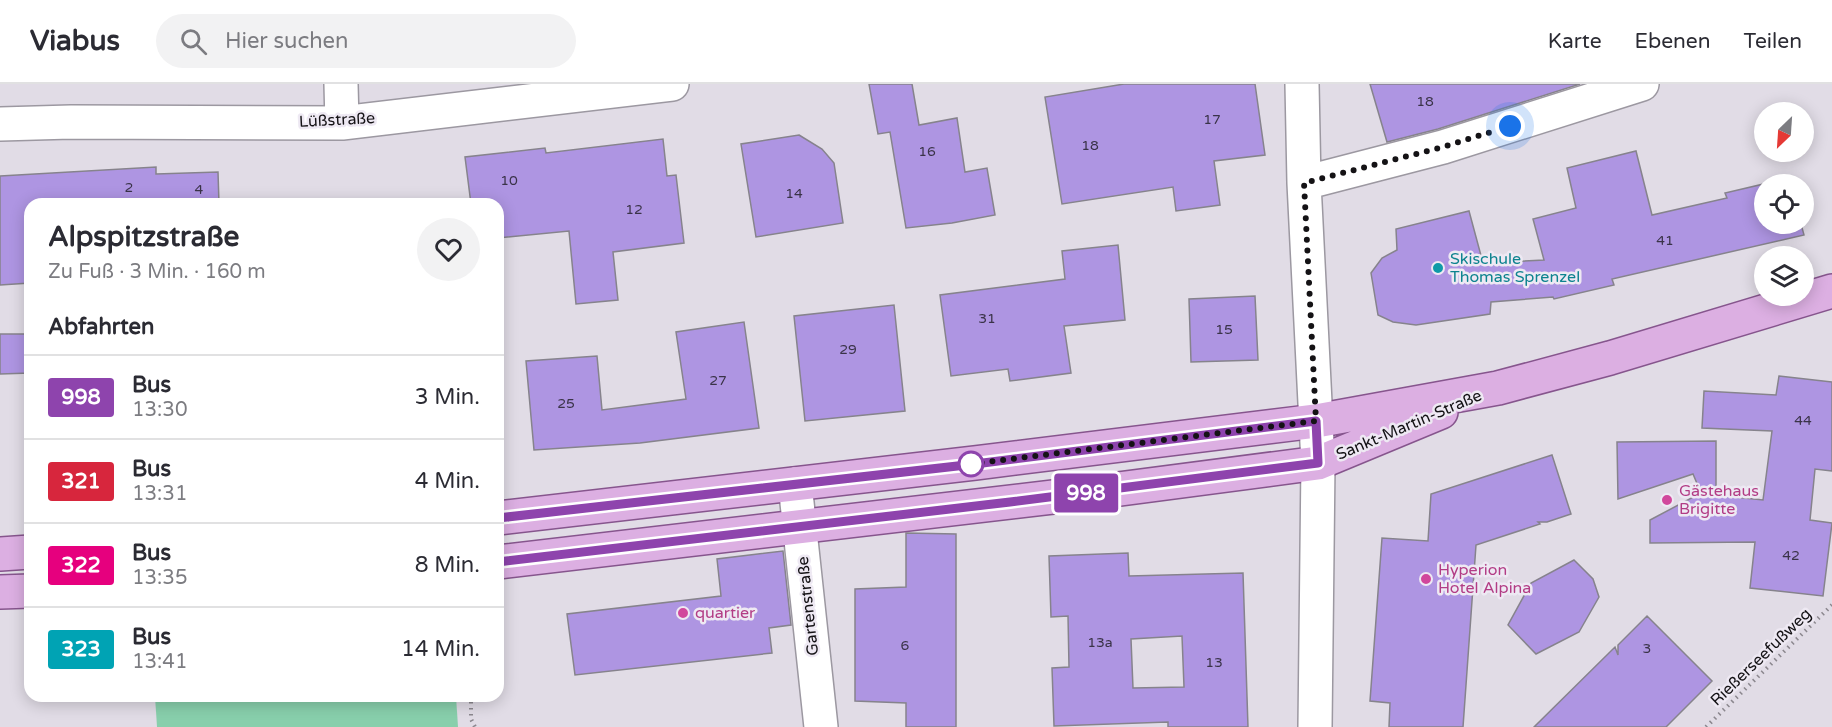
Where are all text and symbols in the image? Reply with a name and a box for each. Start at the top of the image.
search box [156,14,576,68]
text: Viabus [30,24,120,58]
icon: search [177,25,210,58]
text: Hier suchen [225,28,348,54]
text: Karte [1548,29,1602,54]
text: Ebenen [1635,29,1711,54]
text: Teilen [1744,29,1802,54]
house number: 18 [1416,93,1434,110]
north arrow [1754,102,1814,162]
map controls [1754,102,1814,306]
street label: Lüßstraße [298,108,376,132]
house number: 17 [1203,111,1221,128]
your location [1495,111,1525,141]
house number: 18 [1081,137,1099,154]
house number: 16 [918,143,936,160]
house number: 10 [500,172,518,189]
button: locate [1754,174,1814,234]
house number: 2 [125,179,133,196]
house number: 4 [195,181,204,198]
house number: 14 [785,185,803,202]
house number: 12 [625,201,643,218]
button: heart [417,218,480,281]
text: Alpspitzstraße [48,220,239,254]
house number: 41 [1656,232,1674,249]
button: layers [1754,246,1814,306]
place label: Skischule Thomas Sprenzel [1450,249,1580,287]
text: Zu Fuß · 3 Min. · 160 m [48,260,266,284]
marker: Skischule Thomas Sprenzel [1431,261,1445,275]
house number: 31 [978,310,996,327]
text: Abfahrten [48,314,154,340]
house number: 15 [1215,321,1233,338]
house number: 29 [839,341,857,358]
text: Bus [132,372,171,398]
house number: 27 [709,372,727,389]
text: 3 Min. [415,384,480,410]
text: 998 [61,385,101,410]
street label: Sankt-Martin-Straße [1333,385,1485,465]
house number: 25 [557,395,575,412]
text: 13:30 [132,398,187,422]
house number: 44 [1794,412,1812,429]
unlabelled marker [958,451,984,477]
text: Bus [132,456,171,482]
text: 4 Min. [415,468,480,494]
text: 321 [61,469,101,494]
line badge: 998 [1052,474,1120,512]
text: 998 [1066,481,1106,506]
place label: Gästehaus Brigitte [1679,481,1759,519]
text: 13:31 [132,482,187,506]
marker: Gästehaus Brigitte [1660,493,1674,507]
text: Bus [132,540,171,566]
house number: 42 [1782,547,1800,564]
text: 8 Min. [415,552,480,578]
text: 322 [61,553,101,578]
street label: Gartenstraße [793,555,823,657]
place label: Hyperion Hotel Alpina [1438,560,1531,598]
text: 13:35 [132,566,187,590]
marker: Hyperion Hotel Alpina [1419,572,1433,586]
place label: quartier [695,603,756,623]
street label: Rießerseefußweg [1706,604,1816,710]
marker: quartier [676,606,690,620]
text: Bus [132,624,171,650]
house number: 13a [1087,634,1113,651]
text: 14 Min. [401,636,480,662]
text: 323 [61,637,101,662]
house number: 6 [901,637,910,654]
house number: 3 [1643,640,1651,657]
text: 13:41 [132,650,187,674]
house number: 13 [1205,654,1223,671]

